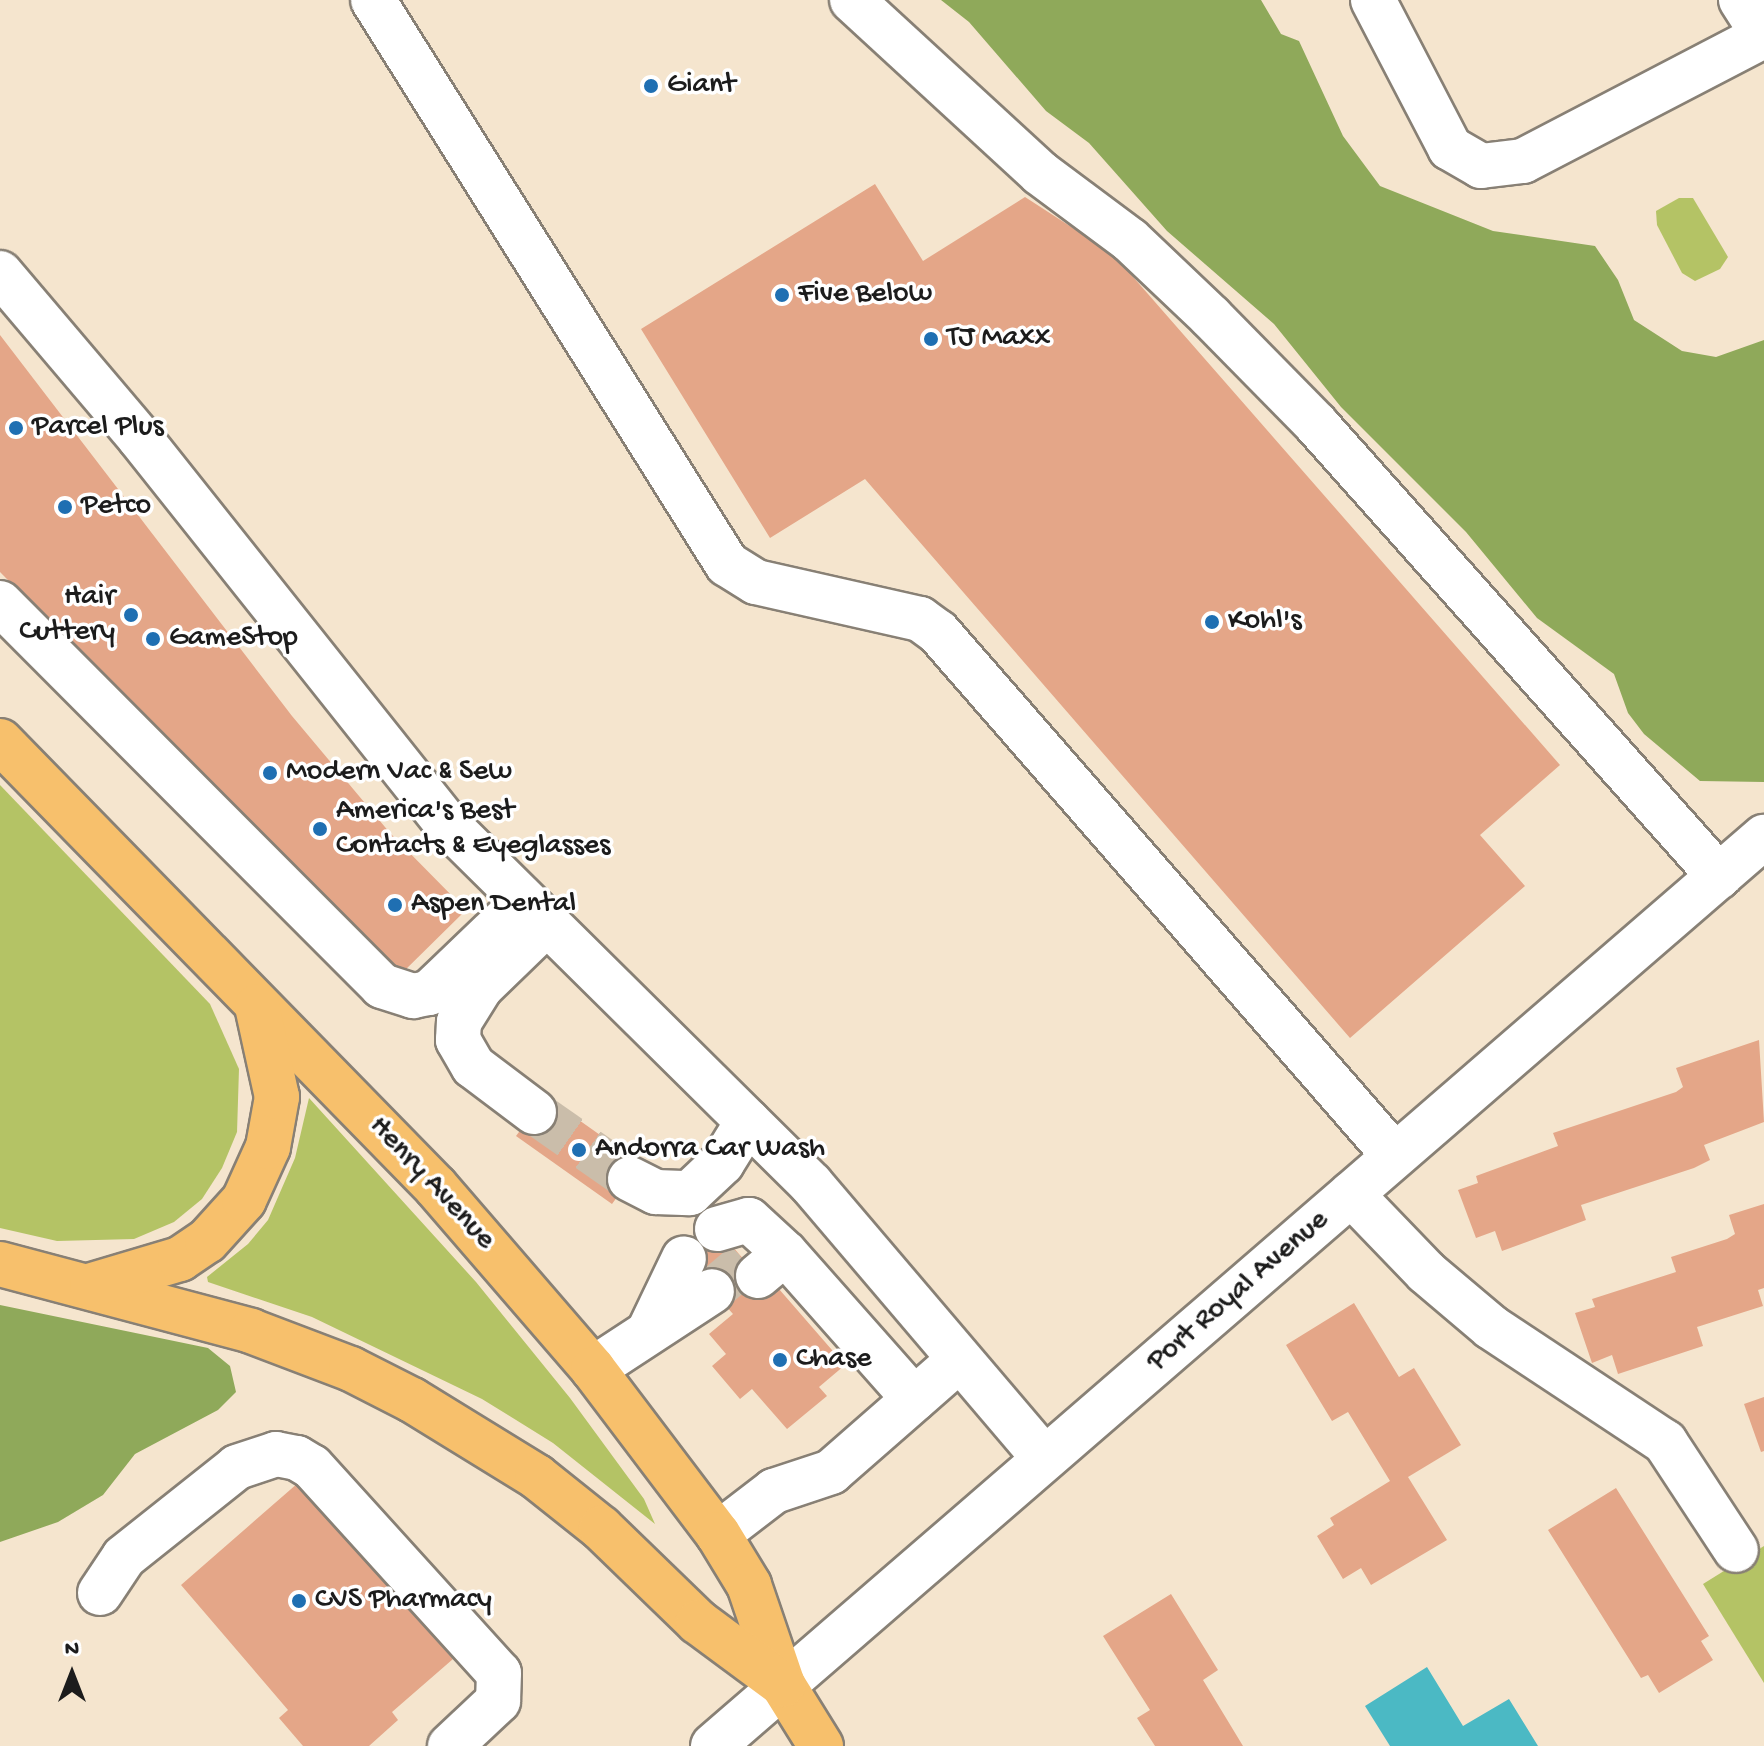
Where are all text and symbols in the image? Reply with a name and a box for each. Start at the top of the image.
place label: Giant [667,68,736,104]
marker: Giant [642,77,660,95]
place label: Five Below [798,277,932,313]
marker: Five Below [773,286,791,304]
place label: TJ Maxx [947,321,1051,357]
marker: TJ Maxx [922,330,940,348]
place label: Parcel Plus [32,410,163,446]
marker: Parcel Plus [7,419,25,437]
place label: Petco [81,489,151,525]
marker: Petco [56,498,74,516]
place label: Hair Cuttery [19,580,115,650]
place label: Kohl's [1228,604,1301,640]
marker: Hair Cuttery [122,606,140,624]
marker: Kohl's [1203,613,1221,631]
place label: GameStop [169,621,298,657]
marker: GameStop [144,630,162,648]
place label: Modern Vac & Sew [286,755,512,791]
marker: Modern Vac & Sew [261,764,279,782]
place label: America's Best Contacts & Eyeglasses [336,794,610,864]
marker: America's Best Contacts & Eyeglasses [311,820,329,838]
place label: Aspen Dental [411,887,576,923]
marker: Aspen Dental [386,896,404,914]
street label: Henry Avenue [360,1110,502,1258]
place label: Andorra Car Wash [595,1132,825,1168]
marker: Andorra Car Wash [570,1141,588,1159]
street label: Port Royal Avenue [1141,1203,1337,1381]
place label: Chase [796,1342,872,1378]
marker: Chase [771,1351,789,1369]
place label: CVS Pharmacy [315,1583,492,1619]
marker: CVS Pharmacy [290,1592,308,1610]
north arrow [32,1634,112,1714]
text: N [65,1637,79,1663]

